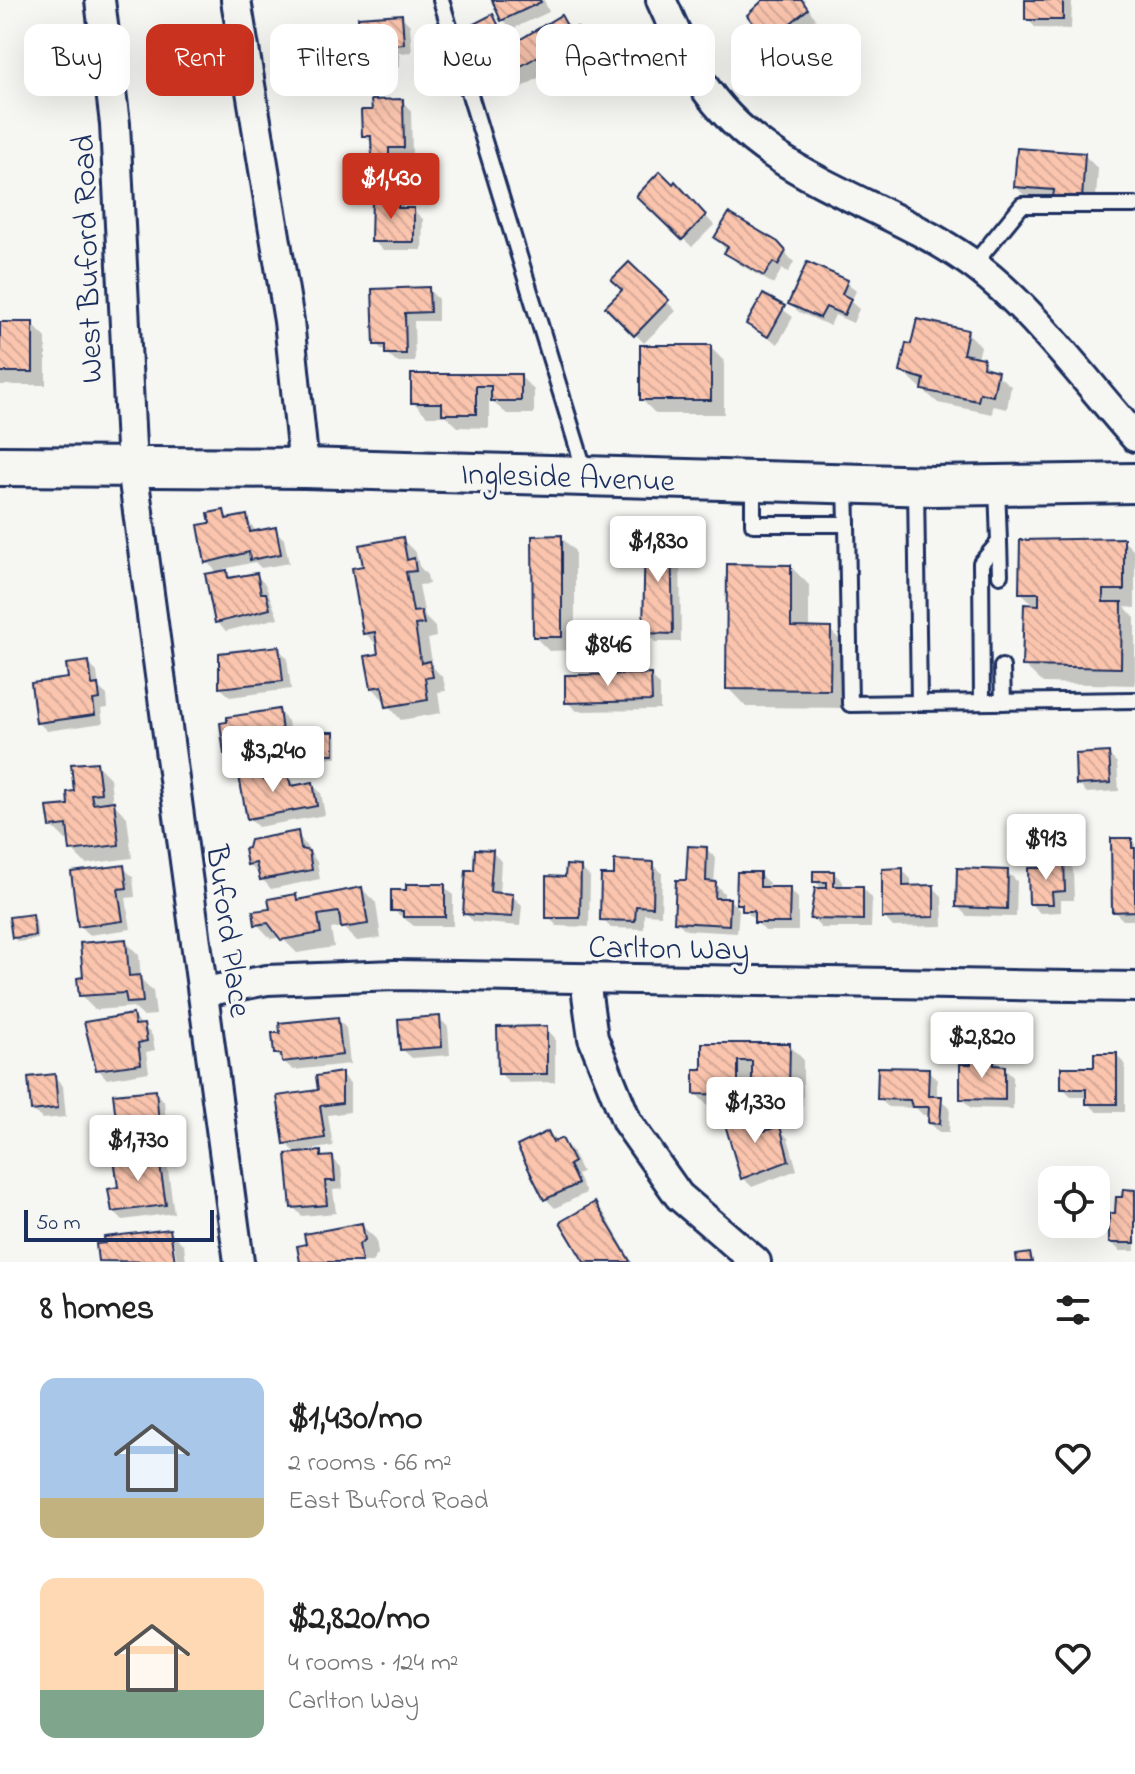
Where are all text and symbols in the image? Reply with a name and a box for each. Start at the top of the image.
chip: Buy [24,24,130,96]
chip: Rent [146,24,254,96]
chip: Filters [270,24,398,96]
chip: New [414,24,520,96]
chip: Apartment [536,24,715,96]
chip: House [731,24,861,96]
street label: West Buford Road [62,134,117,384]
pin: $1,430 [326,153,456,221]
text: $1,430 [360,160,422,198]
street label: Ingleside Avenue [460,452,676,507]
pin: $1,830 [593,516,723,584]
text: $1,830 [628,523,688,561]
pin: $846 [561,620,655,688]
text: $846 [584,627,632,665]
pin: $3,240 [208,726,338,794]
text: $3,240 [240,733,306,771]
pin: $913 [999,814,1093,882]
text: $913 [1025,821,1067,859]
street label: Buford Place [191,842,262,1021]
street label: Carlton Way [588,926,750,975]
pin: $2,820 [917,1012,1047,1080]
text: $2,820 [948,1019,1016,1057]
pin: $1,330 [690,1077,820,1145]
text: $1,330 [724,1084,786,1122]
pin: $1,730 [73,1115,203,1183]
text: $1,730 [107,1122,169,1160]
map controls [1038,1166,1110,1238]
button: locate [1038,1166,1110,1238]
scale bar [24,1206,214,1242]
text: 50 m [36,1208,81,1240]
text: 8 homes [40,1285,154,1335]
icon: filters [1051,1288,1095,1332]
text: $1,430/mo [288,1395,423,1445]
icon: home [104,1410,200,1506]
icon: heart [1051,1436,1095,1480]
text: 2 rooms · 66 m² [288,1445,452,1483]
text: East Buford Road [288,1483,488,1521]
text: $2,820/mo [288,1595,430,1645]
icon: home [104,1610,200,1706]
icon: heart [1051,1636,1095,1680]
text: 4 rooms · 124 m² [288,1645,459,1683]
text: Carlton Way [288,1683,419,1721]

